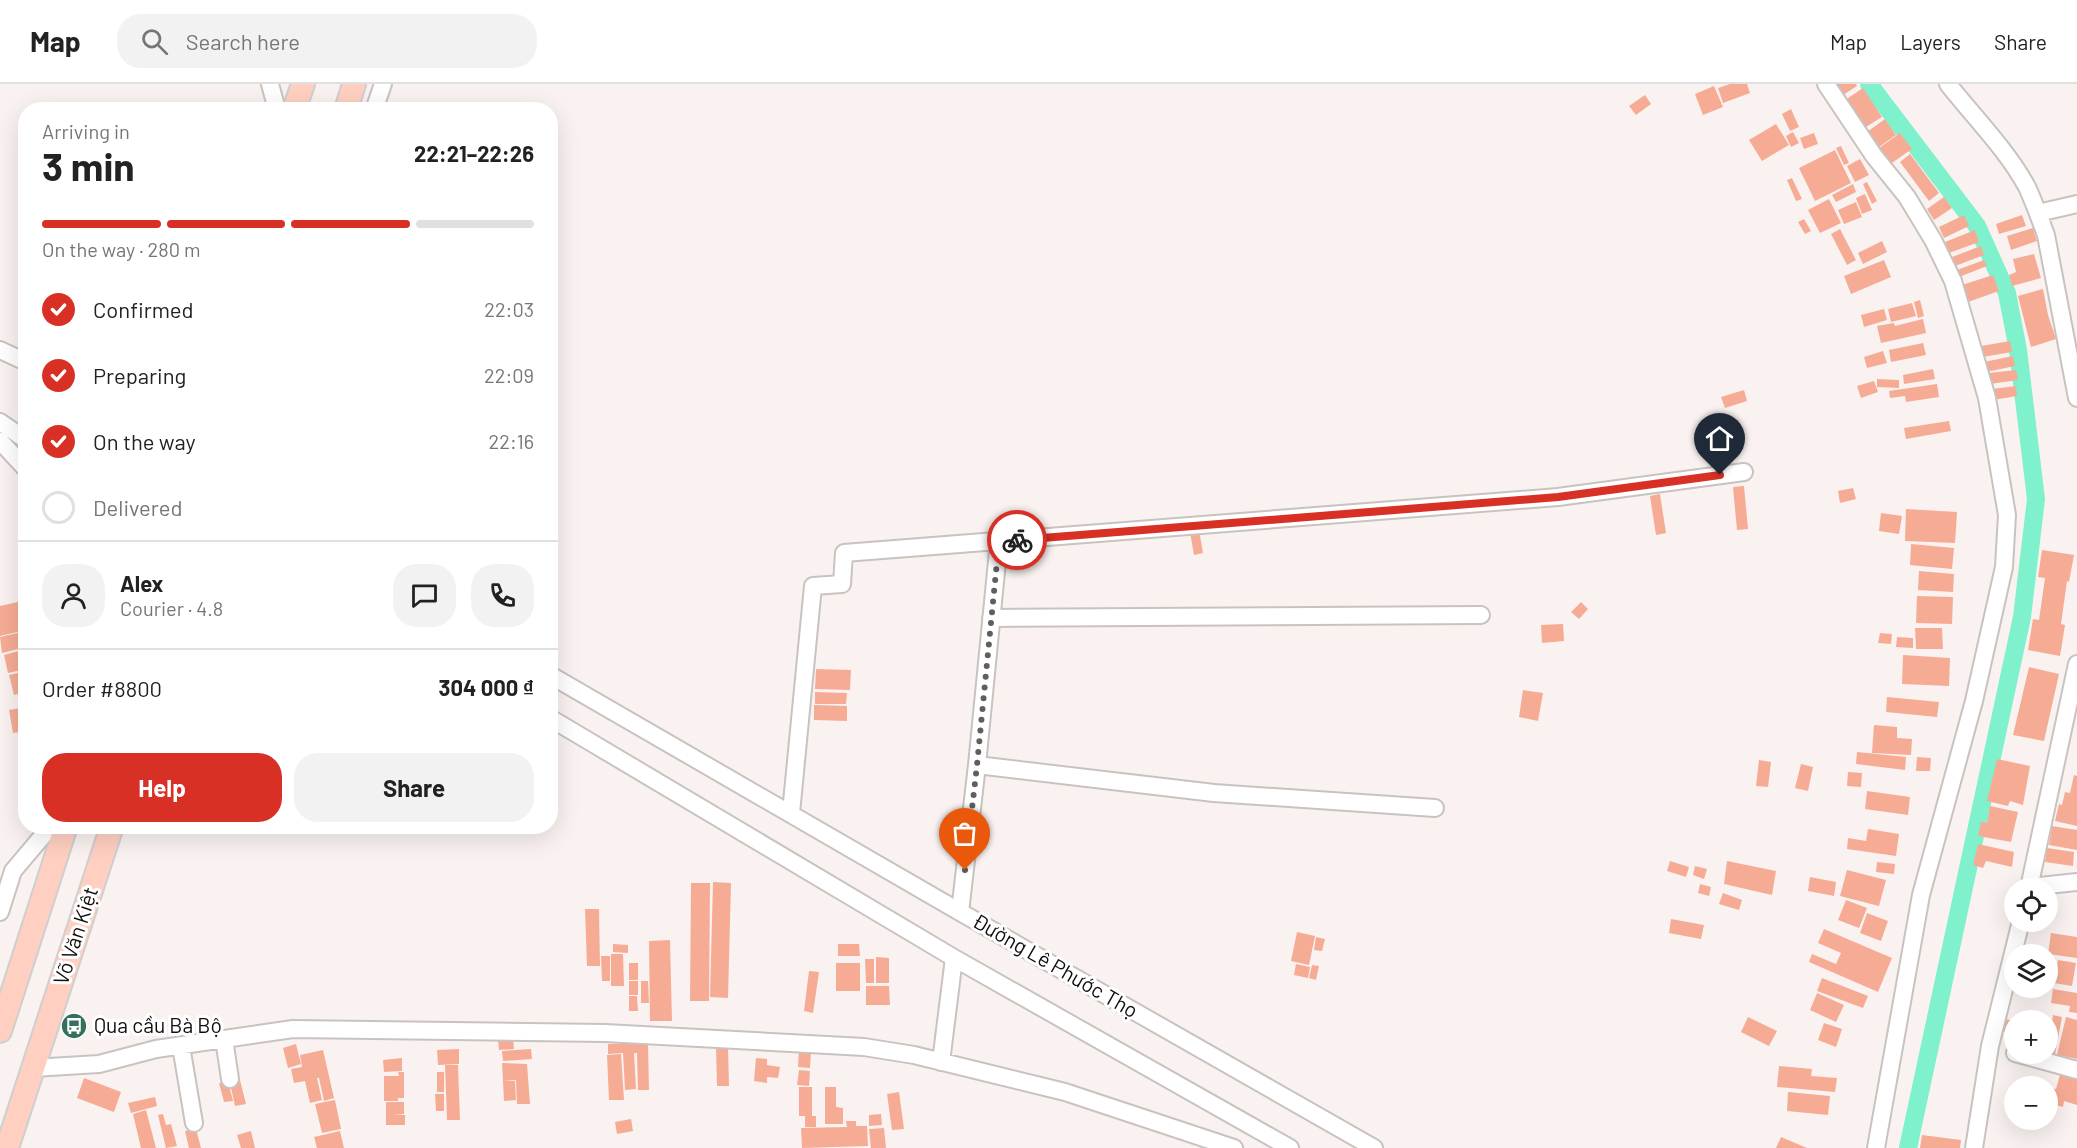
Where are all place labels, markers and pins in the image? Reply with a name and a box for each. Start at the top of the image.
pin [1694,413,1745,475]
pin [939,808,990,870]
bus stop icon: Qua cầu Bà Bộ [59,1011,89,1041]
place label: Qua cầu Bà Bộ [94,1012,222,1037]

